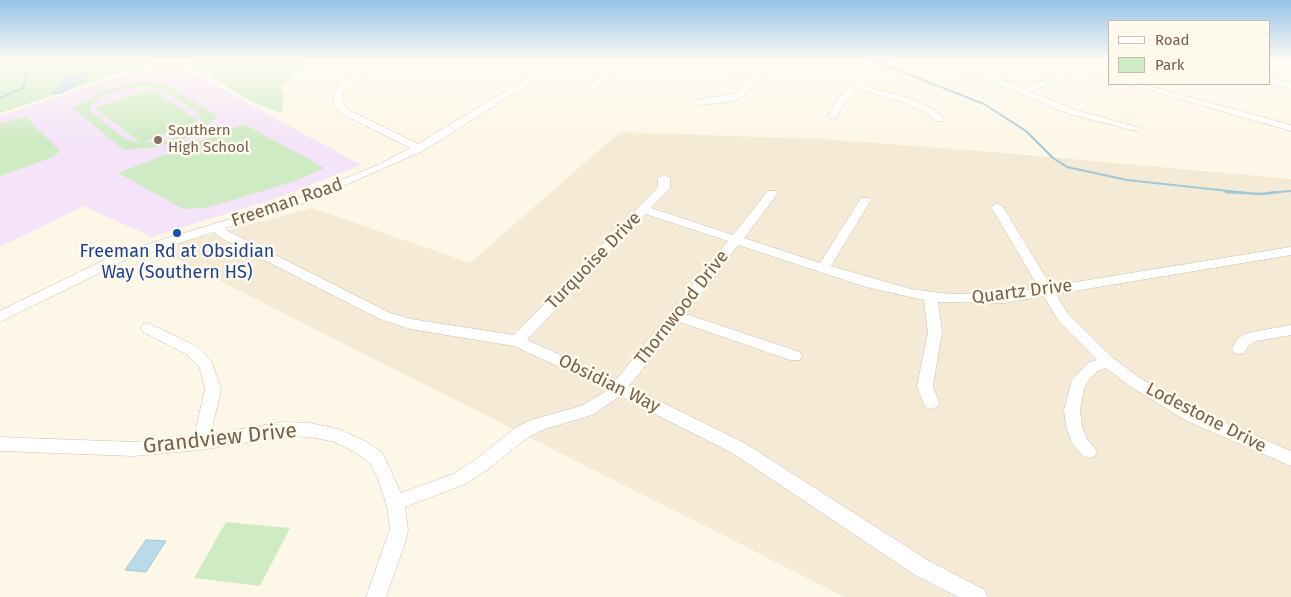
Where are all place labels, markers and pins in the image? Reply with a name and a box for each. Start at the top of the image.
place label: Southern High School [168,122,249,157]
marker: Southern High School [152,134,164,146]
marker: Freeman Rd at Obsidian Way (Southern HS) [171,227,183,239]
place label: Freeman Rd at Obsidian Way (Southern HS) [80,241,274,284]

